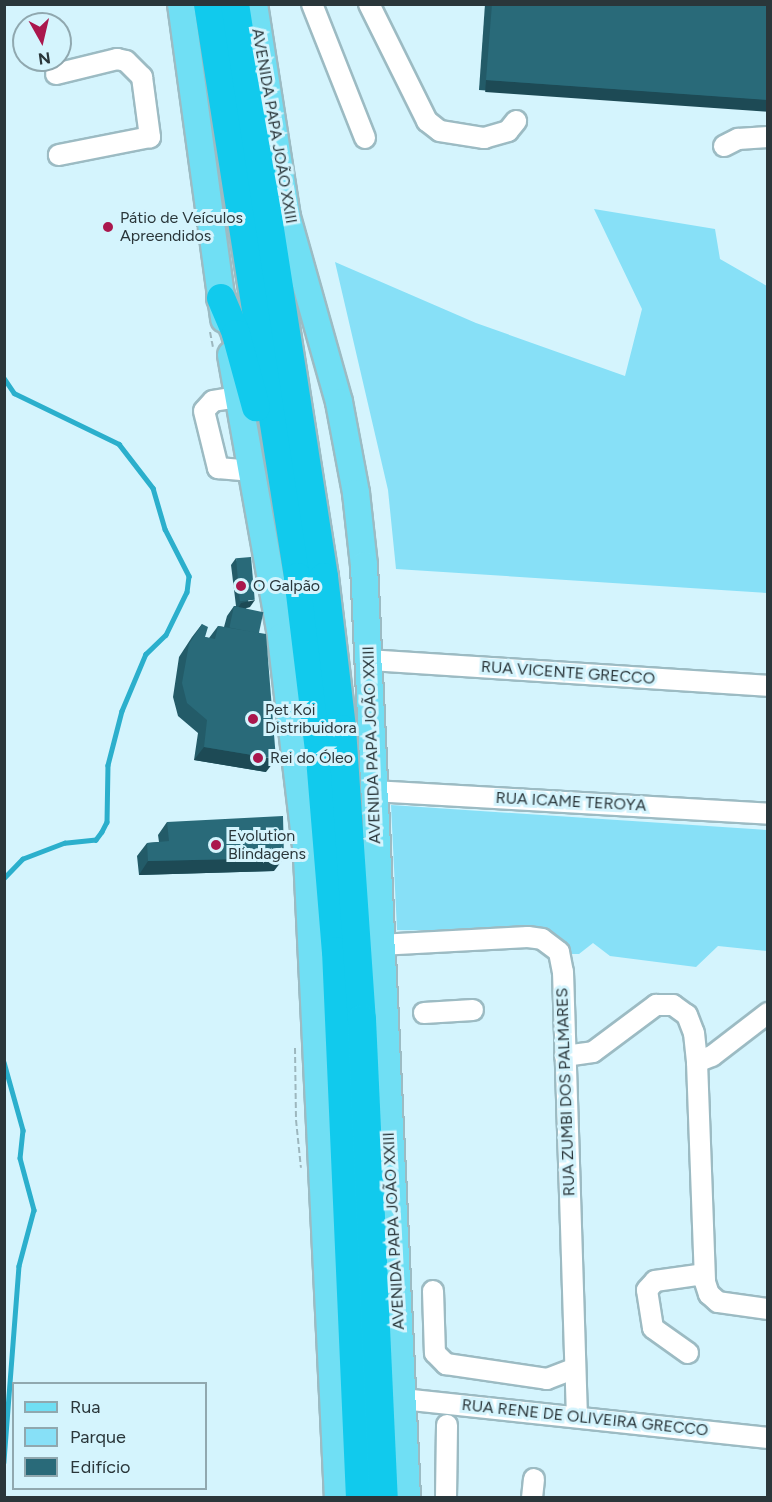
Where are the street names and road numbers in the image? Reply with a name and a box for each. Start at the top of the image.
street label: AVENIDA PAPA JOÃO XXIII [247,27,301,225]
street label: AVENIDA PAPA JOÃO XXIII [359,646,385,844]
street label: RUA VICENTE GRECCO [480,657,656,689]
street label: RUA ICAME TEROYA [495,788,647,816]
street label: RUA ZUMBI DOS PALMARES [553,987,579,1197]
street label: AVENIDA PAPA JOÃO XXIII [379,1132,409,1330]
street label: RUA RENE DE OLIVEIRA GRECCO [461,1396,709,1440]

